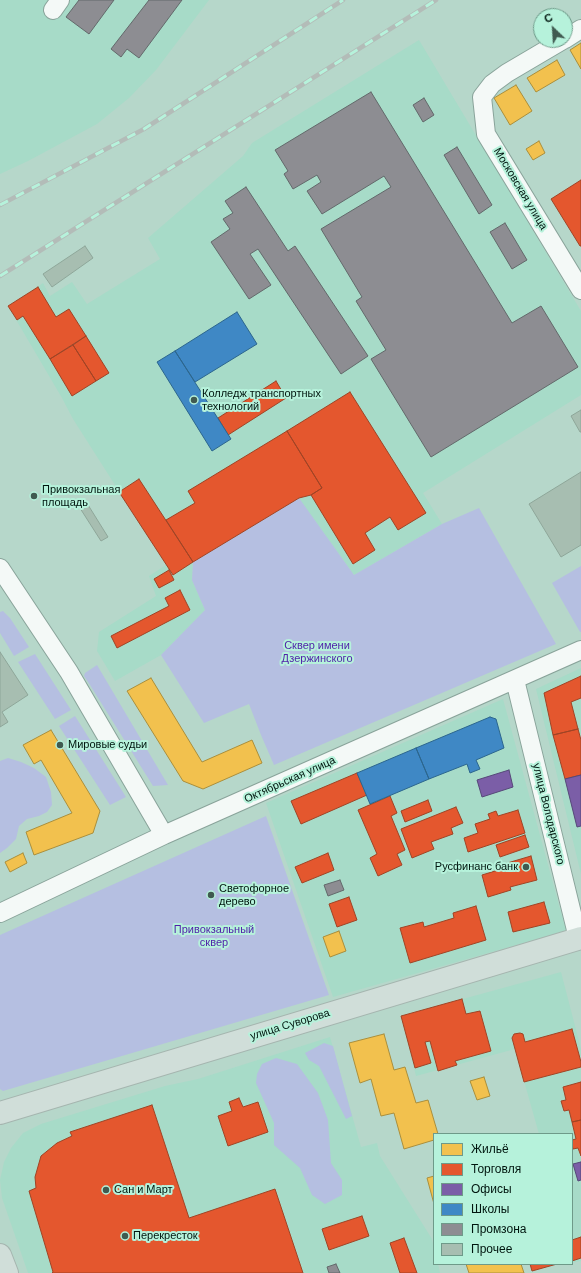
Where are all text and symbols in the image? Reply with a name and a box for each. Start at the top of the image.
north arrow [533,8,573,48]
text: С [542,10,555,26]
street label: Московская улица [490,146,550,232]
place label: Колледж транспортных технологий [202,387,321,413]
marker: Колледж транспортных технологий [189,395,199,405]
place label: Привокзальная площадь [42,483,120,509]
marker: Привокзальная площадь [29,491,39,501]
park label: Сквер имени Дзержинского [282,639,352,665]
place label: Мировые судьи [68,738,147,752]
marker: Мировые судьи [55,740,65,750]
street label: Октябрьская улица [242,754,338,806]
street label: улица Володарского [529,762,567,866]
place label: Русфинанс банк [435,860,518,874]
marker: Русфинанс банк [521,862,531,872]
place label: Светофорное дерево [219,882,289,908]
marker: Светофорное дерево [206,890,216,900]
park label: Привокзальный сквер [174,923,254,949]
street label: улица Суворова [249,1007,331,1043]
legend [433,1133,573,1265]
text: Жильё [471,1141,509,1157]
text: Торговля [471,1161,521,1177]
text: Офисы [471,1181,512,1197]
place label: Сан и Март [114,1183,173,1197]
marker: Сан и Март [101,1185,111,1195]
text: Школы [471,1201,509,1217]
text: Промзона [471,1221,526,1237]
place label: Перекресток [133,1229,198,1243]
marker: Перекресток [120,1231,130,1241]
text: Прочее [471,1241,512,1257]

